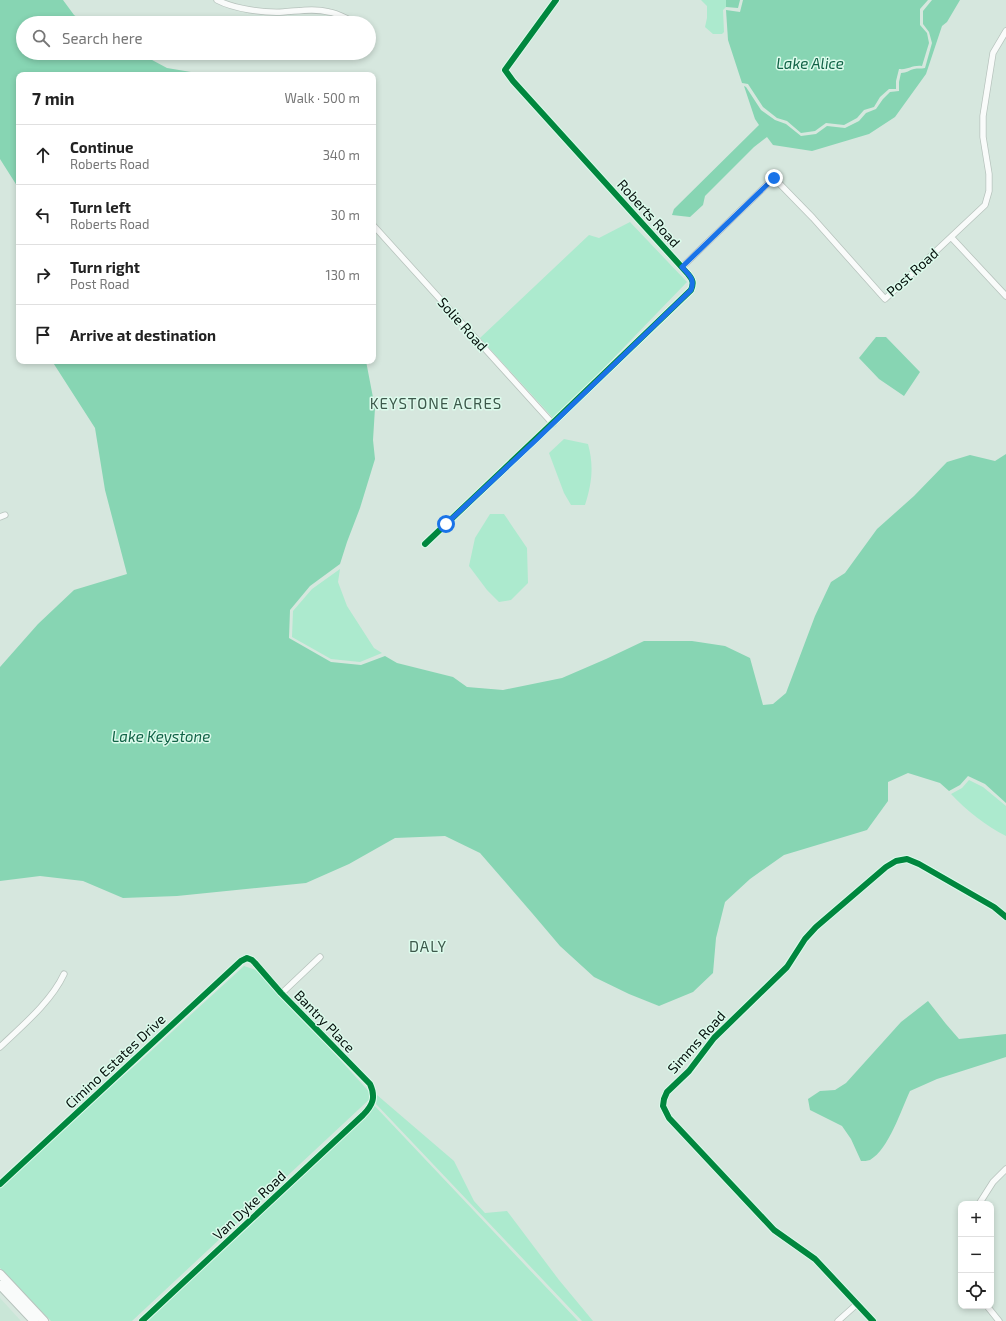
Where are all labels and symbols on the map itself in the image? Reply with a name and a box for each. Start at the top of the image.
water label: Lake Alice [776,54,844,72]
route end [765,169,783,187]
street label: Roberts Road [614,176,684,250]
street label: Post Road [883,244,941,300]
street label: Solie Road [434,294,492,354]
district label: KEYSTONE ACRES [370,394,502,412]
route start [437,515,455,533]
water label: Lake Keystone [112,727,210,746]
district label: DALY [409,937,447,955]
street label: Bantry Place [291,986,359,1056]
street label: Simms Road [663,1007,729,1077]
street label: Cimino Estates Drive [61,1010,169,1112]
street label: Van Dyke Road [209,1167,289,1243]

